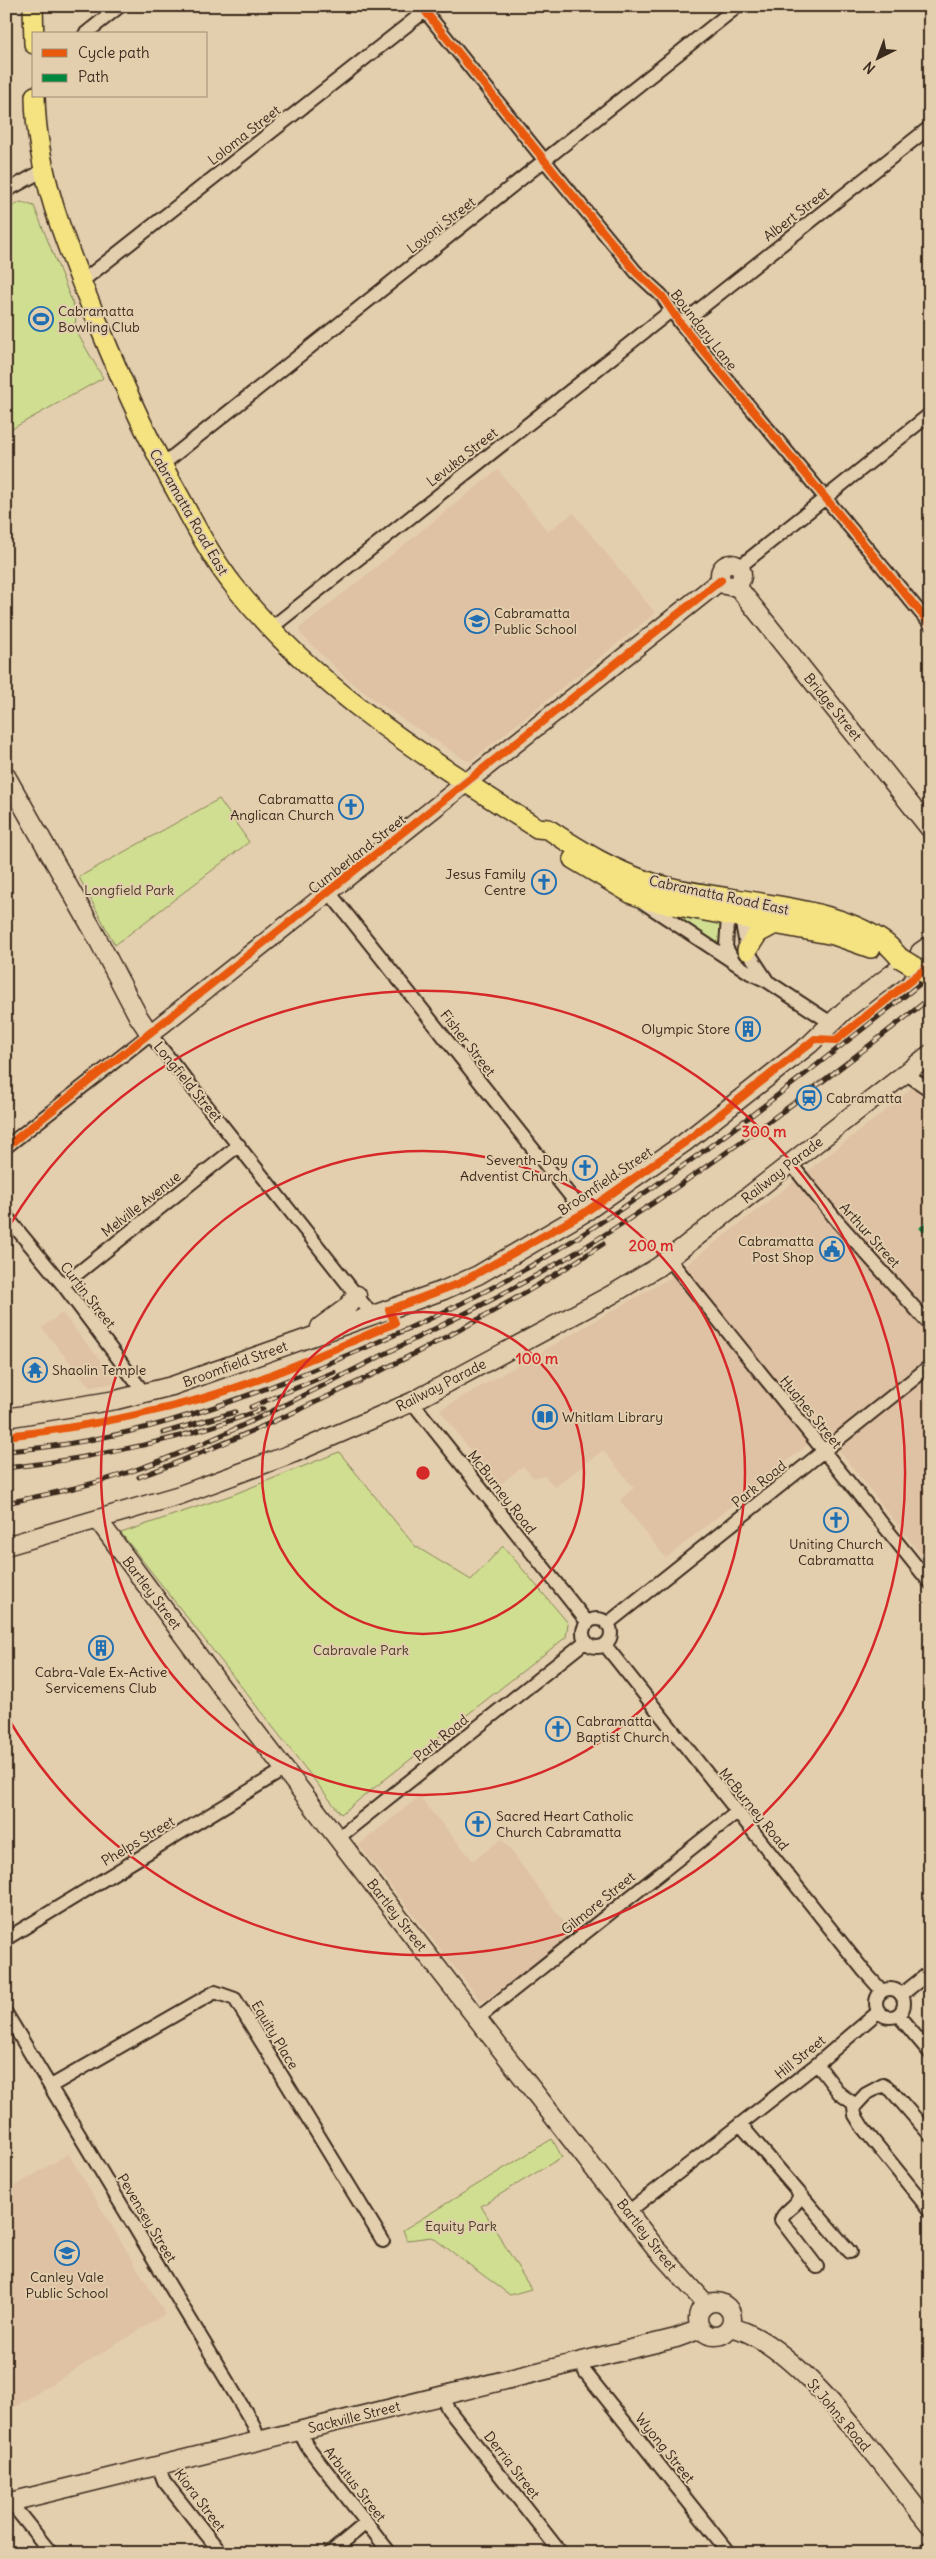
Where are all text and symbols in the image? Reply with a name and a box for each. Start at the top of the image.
legend [32,32,208,98]
north arrow [854,32,904,82]
text: Cycle path [78,43,150,62]
text: N [860,58,879,78]
text: Path [78,67,109,86]
street label: Loloma Street [204,101,284,169]
street label: Albert Street [760,183,833,245]
street label: Lovoni Street [403,193,479,257]
street label: Boundary Lane [667,286,741,374]
place label: Cabramatta Bowling Club [58,302,140,336]
sports icon: Cabramatta Bowling Club [28,306,54,332]
street label: Levuka Street [423,423,501,490]
street label: Cabramatta Road East [146,446,233,579]
place label: Cabramatta Public School [494,604,577,638]
school or university icon: Cabramatta Public School [464,608,490,634]
street label: Bridge Street [800,669,866,745]
place label: Cabramatta Anglican Church [230,790,334,824]
church icon: Cabramatta Anglican Church [338,794,364,820]
street label: Cumberland Street [305,810,409,898]
place label: Jesus Family Centre [445,865,526,899]
church icon: Jesus Family Centre [531,869,557,895]
street label: Cabramatta Road East [647,871,791,919]
park label: Longfield Park [84,881,174,899]
street label: Fisher Street [436,1006,500,1080]
building icon: Olympic Store [735,1016,761,1042]
place label: Olympic Store [641,1020,730,1038]
street label: Longfield Street [150,1038,226,1126]
station icon: Cabramatta [796,1085,822,1111]
place label: Cabramatta [826,1089,902,1107]
text: 300 m [742,1122,787,1141]
street label: Railway Parade [738,1133,826,1207]
street label: Broomfield Street [554,1143,656,1219]
place label: Seventh-Day Adventist Church [460,1151,568,1185]
church icon: Seventh-Day Adventist Church [572,1155,598,1181]
street label: Melville Avenue [98,1167,184,1241]
street label: Arthur Street [836,1199,904,1272]
place label: Cabramatta Post Shop [738,1232,814,1266]
text: 200 m [629,1236,673,1255]
public building icon: Cabramatta Post Shop [819,1236,845,1262]
street label: Curtin Street [56,1258,120,1332]
street label: Broomfield Street [180,1337,290,1391]
text: 100 m [516,1349,558,1368]
street label: Railway Parade [393,1355,489,1415]
temple icon: Shaolin Temple [22,1357,48,1383]
place label: Shaolin Temple [52,1361,146,1379]
street label: Hughes Street [776,1372,846,1452]
library icon: Whitlam Library [532,1404,558,1430]
place label: Whitlam Library [562,1408,663,1426]
street label: McBurney Road [464,1447,540,1537]
street label: Park Road [728,1457,790,1511]
centre of rings [414,1464,432,1482]
church icon: Uniting Church Cabramatta [823,1507,849,1533]
place label: Uniting Church Cabramatta [789,1535,883,1569]
street label: Bartley Street [119,1553,186,1633]
building icon: Cabra-Vale Ex-Active Servicemens Club [88,1635,114,1661]
park label: Cabravale Park [313,1641,409,1659]
place label: Cabra-Vale Ex-Active Servicemens Club [35,1663,167,1697]
street label: Park Road [410,1711,472,1765]
place label: Cabramatta Baptist Church [576,1712,670,1746]
church icon: Cabramatta Baptist Church [545,1716,571,1742]
street label: McBurney Road [715,1764,793,1854]
place label: Sacred Heart Catholic Church Cabramatta [496,1807,634,1841]
church icon: Sacred Heart Catholic Church Cabramatta [465,1811,491,1837]
street label: Phelps Street [98,1812,178,1870]
street label: Gilmore Street [557,1867,639,1938]
street label: Bartley Street [363,1875,431,1955]
street label: Equity Place [247,1997,303,2073]
street label: Hill Street [771,2031,829,2083]
street label: Pevensey Street [113,2170,181,2266]
street label: Bartley Street [613,2195,681,2275]
park label: Equity Park [425,2217,497,2235]
school or university icon: Canley Vale Public School [54,2240,80,2266]
place label: Canley Vale Public School [26,2268,108,2302]
street label: St Johns Road [803,2375,875,2455]
street label: Sackville Street [306,2397,402,2437]
street label: Wyong Street [631,2409,699,2487]
street label: Derria Street [480,2428,544,2503]
street label: Arbutus Street [320,2443,390,2525]
street label: Kiora Street [171,2465,230,2535]

